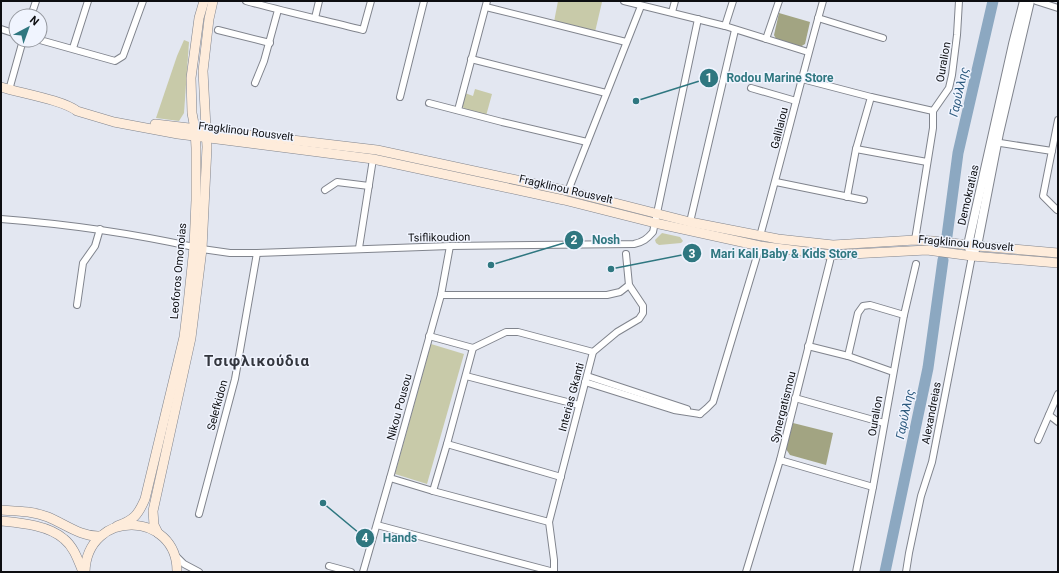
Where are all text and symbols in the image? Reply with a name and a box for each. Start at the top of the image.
north arrow [8,8,48,48]
text: N [27,13,42,28]
street label: Ouralion [934,41,953,83]
callout: Rodou Marine Store [699,66,842,90]
water label: Γαρύλλης [946,66,972,118]
text: 1 [706,71,712,85]
text: Rodou Marine Store [726,71,834,85]
street label: Galilaiou [768,106,791,150]
street label: Fragklinou Rousvelt [198,119,295,144]
street label: Demokratias [955,163,982,227]
street label: Fragklinou Rousvelt [518,172,614,207]
street label: Leoforos Omonoias [168,222,189,320]
callout: Nosh [564,228,628,252]
street label: Tsiflikoudion [408,230,470,245]
text: 2 [571,233,578,247]
text: Nosh [592,233,620,247]
street label: Fragklinou Rousvelt [918,233,1015,254]
callout: Mari Kali Baby & Kids Store [682,241,865,265]
text: 3 [689,247,696,261]
text: Mari Kali Baby & Kids Store [710,247,858,261]
district label: Τσιφλικούδια [204,352,310,370]
street label: Interias Gkanti [556,361,587,433]
street label: Synergatismou [768,370,799,444]
street label: Nikou Pousou [384,372,415,442]
street label: Selefkidon [205,379,230,432]
street label: Alexandreias [919,381,944,445]
water label: Γαρύλλης [893,388,917,440]
street label: Ouralion [866,395,885,437]
callout: Hands [355,526,425,550]
text: 4 [362,531,369,545]
text: Hands [383,531,417,545]

